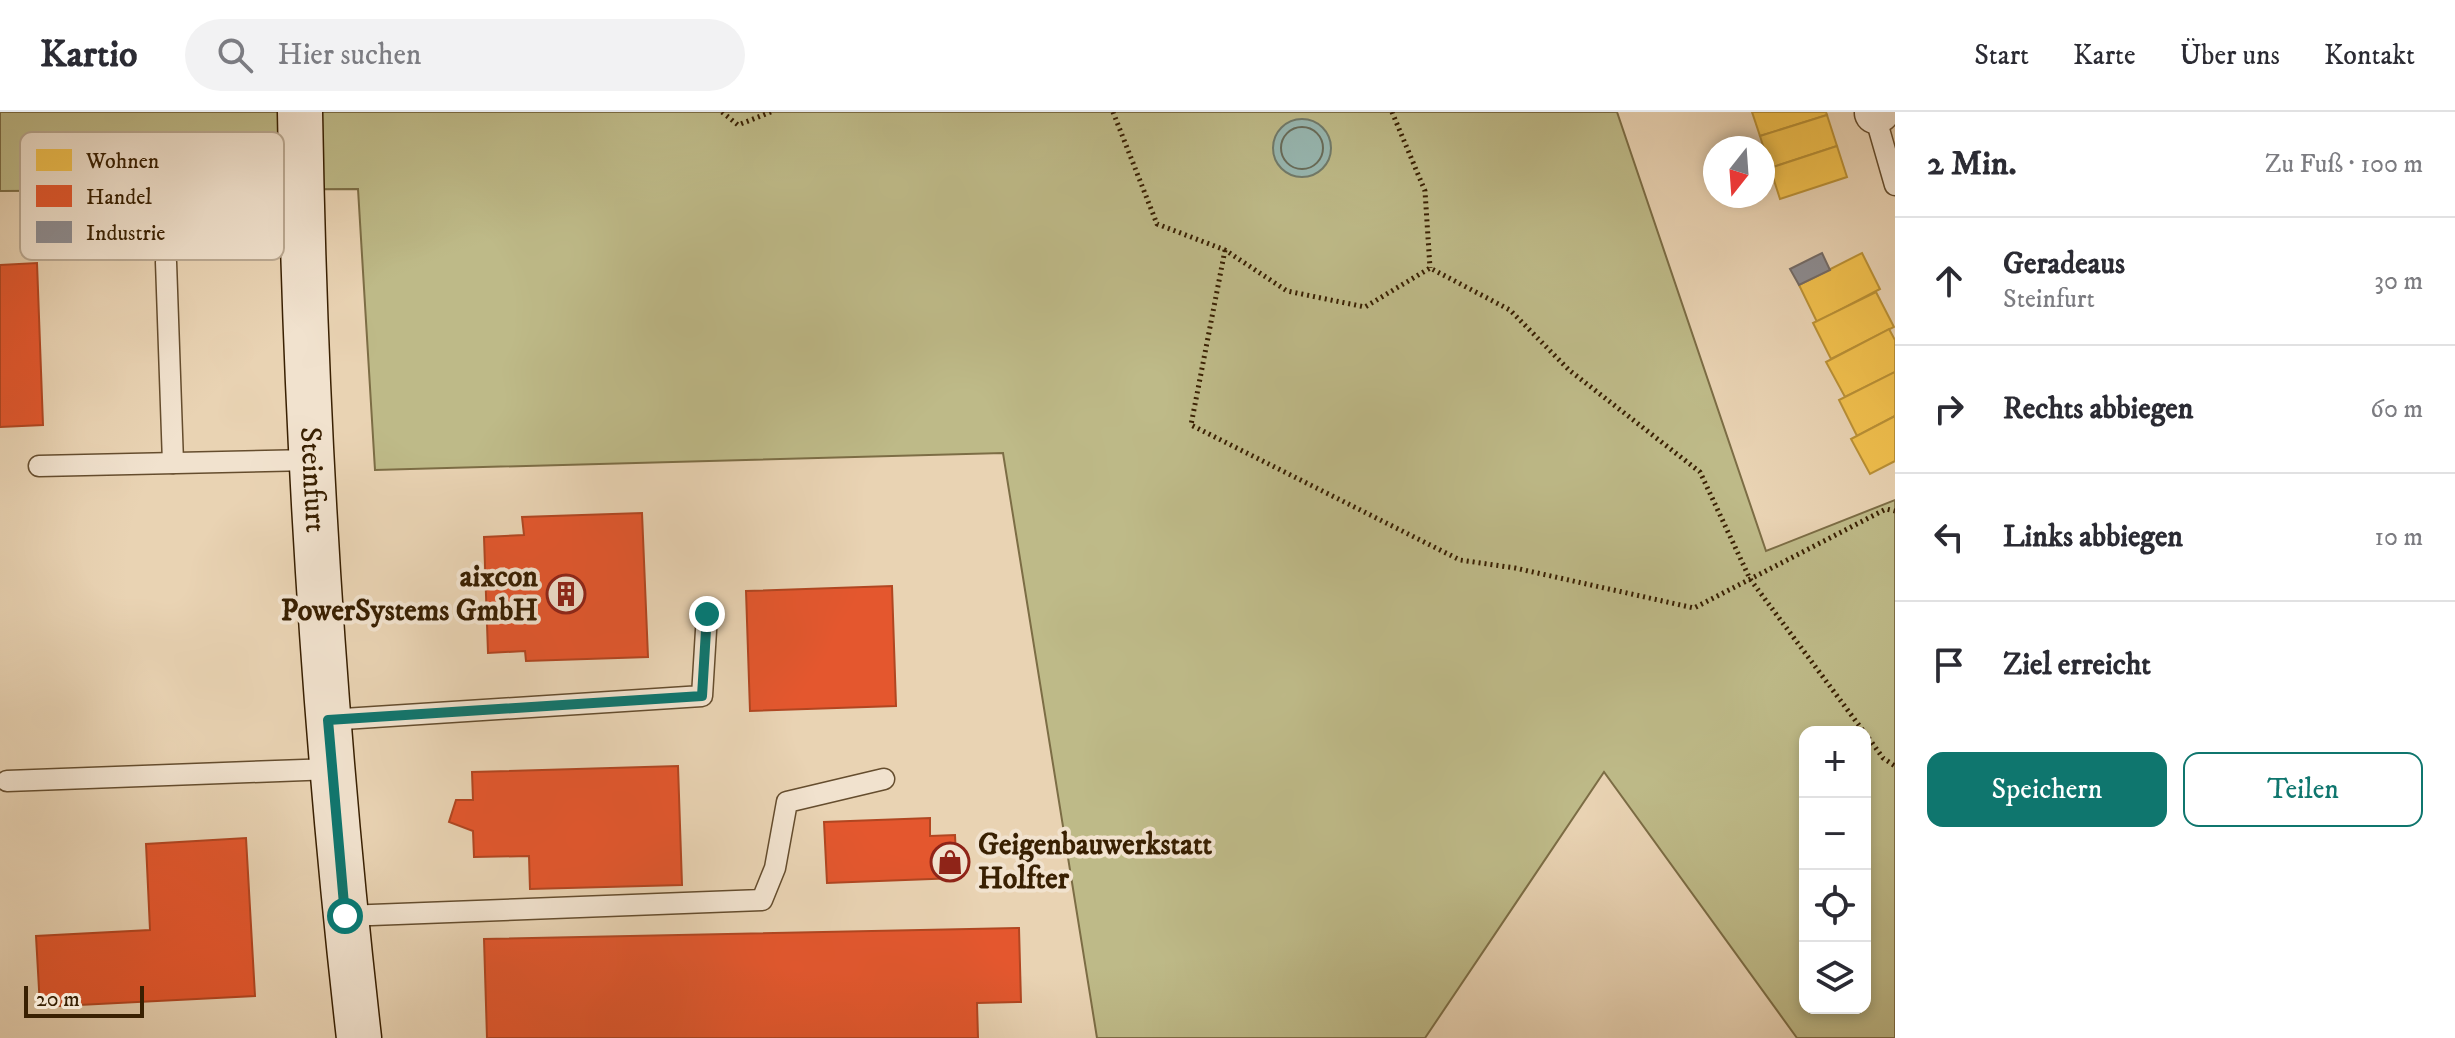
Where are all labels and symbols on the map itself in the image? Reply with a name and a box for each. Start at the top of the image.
legend [20,132,284,260]
north arrow [1703,136,1775,208]
text: Wohnen [85,148,160,175]
text: Handel [86,184,152,211]
text: Industrie [86,220,165,247]
street label: Steinfurt [292,426,334,534]
place label: aixcon PowerSystems GmbH [281,559,538,630]
building icon: aixcon PowerSystems GmbH [545,573,587,615]
route end [689,596,725,632]
place label: Geigenbauwerkstatt Holfter [978,827,1213,898]
shop icon: Geigenbauwerkstatt Holfter [929,841,971,883]
route start [327,898,363,934]
scale bar [24,982,144,1018]

